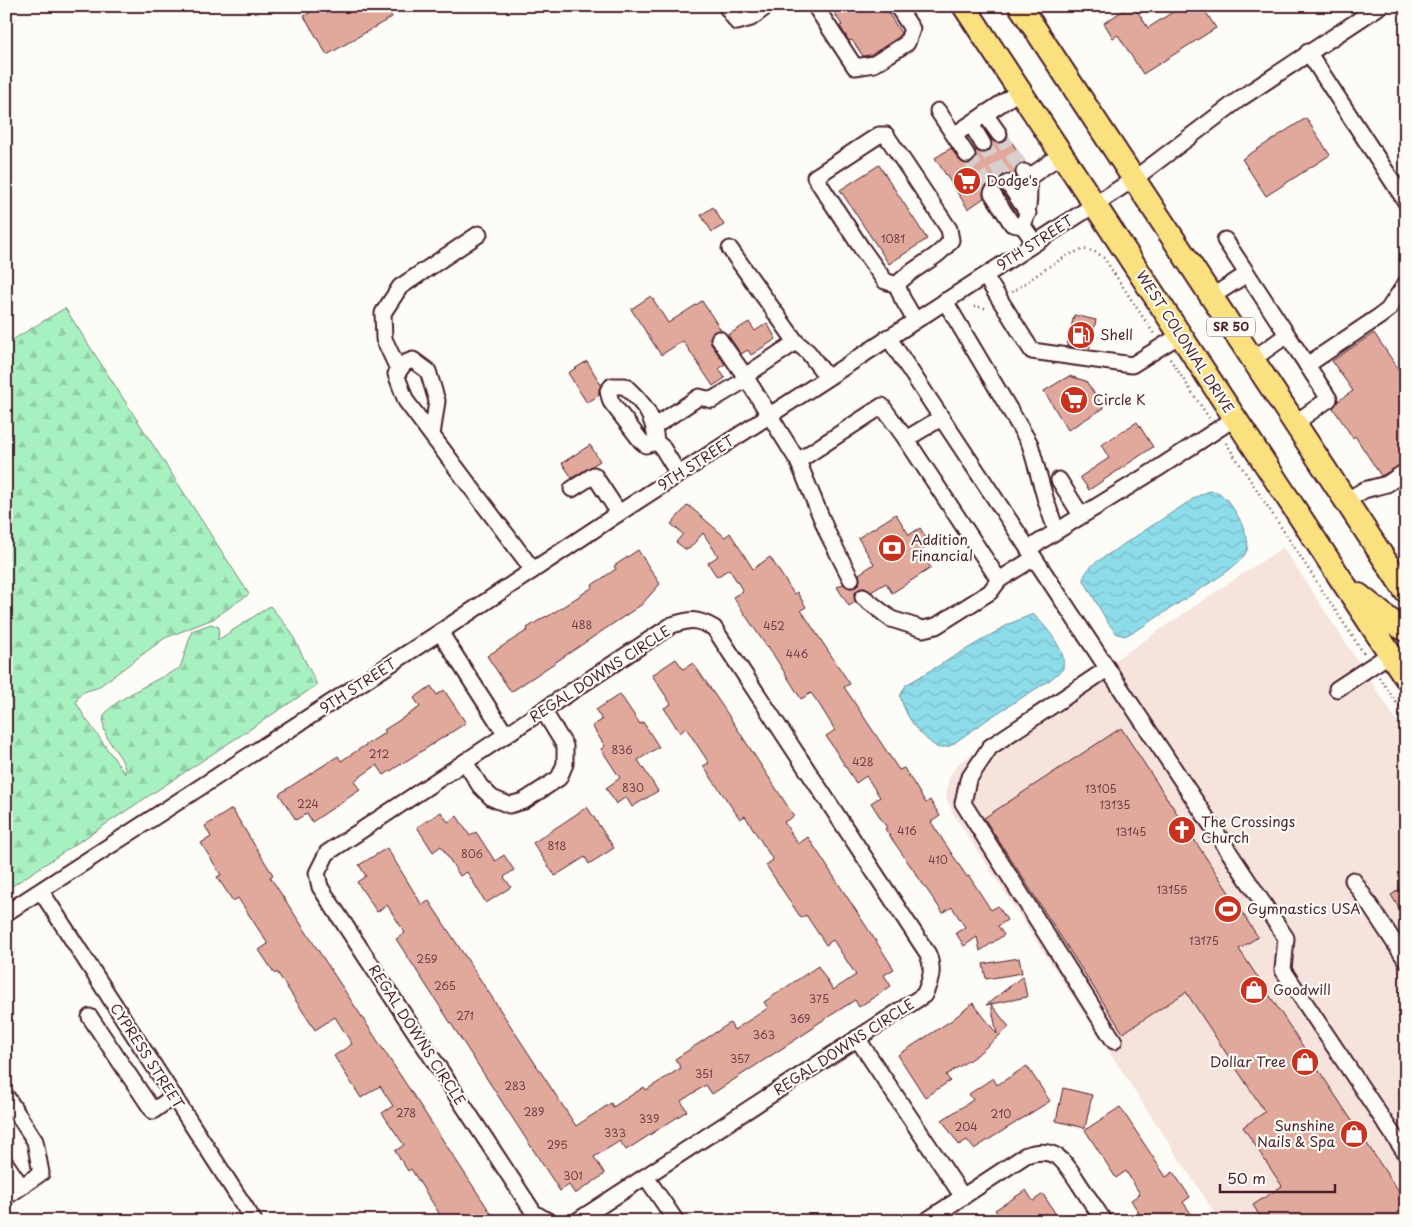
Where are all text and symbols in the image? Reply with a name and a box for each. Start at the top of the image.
supermarket icon: Dodge's [952,166,982,196]
place label: Dodge's [986,170,1038,191]
street label: 9TH STREET [992,210,1077,275]
house number: 1081 [881,230,905,247]
street label: WEST COLONIAL DRIVE [1131,266,1240,417]
road number: SR 50 [1207,318,1255,337]
fuel station icon: Shell [1066,320,1096,350]
place label: Shell [1100,324,1133,345]
supermarket icon: Circle K [1059,385,1089,415]
place label: Circle K [1093,389,1146,410]
street label: 9TH STREET [653,430,738,495]
place label: Addition Financial [911,529,973,566]
bank icon: Addition Financial [877,533,907,563]
house number: 488 [572,616,593,633]
house number: 452 [763,617,785,634]
street label: REGAL DOWNS CIRCLE [525,620,674,727]
house number: 446 [786,645,808,662]
street label: 9TH STREET [315,653,400,718]
house number: 836 [611,741,633,758]
house number: 212 [369,745,389,762]
house number: 428 [852,753,874,770]
house number: 830 [622,779,644,796]
house number: 13105 [1085,780,1117,797]
house number: 224 [297,795,319,812]
house number: 13135 [1100,796,1130,813]
place label: The Crossings Church [1201,811,1295,848]
church icon: The Crossings Church [1167,815,1197,845]
house number: 416 [897,822,917,839]
house number: 13145 [1116,823,1146,840]
house number: 818 [548,837,566,854]
house number: 806 [461,845,483,862]
house number: 410 [928,851,948,868]
house number: 13155 [1157,881,1187,898]
sports icon: Gymnastics USA [1213,894,1243,924]
place label: Gymnastics USA [1247,898,1360,919]
house number: 13175 [1189,932,1219,949]
house number: 259 [416,950,438,967]
street label: REGAL DOWNS CIRCLE [364,960,471,1109]
shop icon: Goodwill [1239,975,1269,1005]
house number: 265 [434,977,456,994]
place label: Goodwill [1273,979,1331,1000]
house number: 375 [809,990,829,1007]
street label: REGAL DOWNS CIRCLE [769,993,918,1100]
street label: CYPRESS STREET [105,999,190,1113]
house number: 271 [456,1007,474,1024]
house number: 369 [789,1010,811,1027]
house number: 363 [753,1026,775,1043]
shop icon: Dollar Tree [1290,1047,1320,1077]
house number: 357 [730,1050,750,1067]
place label: Dollar Tree [1209,1051,1286,1072]
house number: 351 [695,1065,713,1082]
house number: 283 [504,1077,526,1094]
house number: 289 [524,1103,544,1120]
house number: 278 [396,1104,416,1121]
house number: 210 [991,1105,1011,1122]
house number: 339 [639,1110,659,1127]
place label: Sunshine Nails & Spa [1257,1115,1335,1152]
house number: 204 [955,1118,978,1135]
shop icon: Sunshine Nails & Spa [1339,1119,1369,1149]
house number: 333 [604,1124,626,1141]
house number: 295 [546,1136,568,1153]
scale bar [1220,1162,1334,1194]
text: 50 m [1227,1166,1266,1189]
house number: 301 [563,1167,583,1184]

